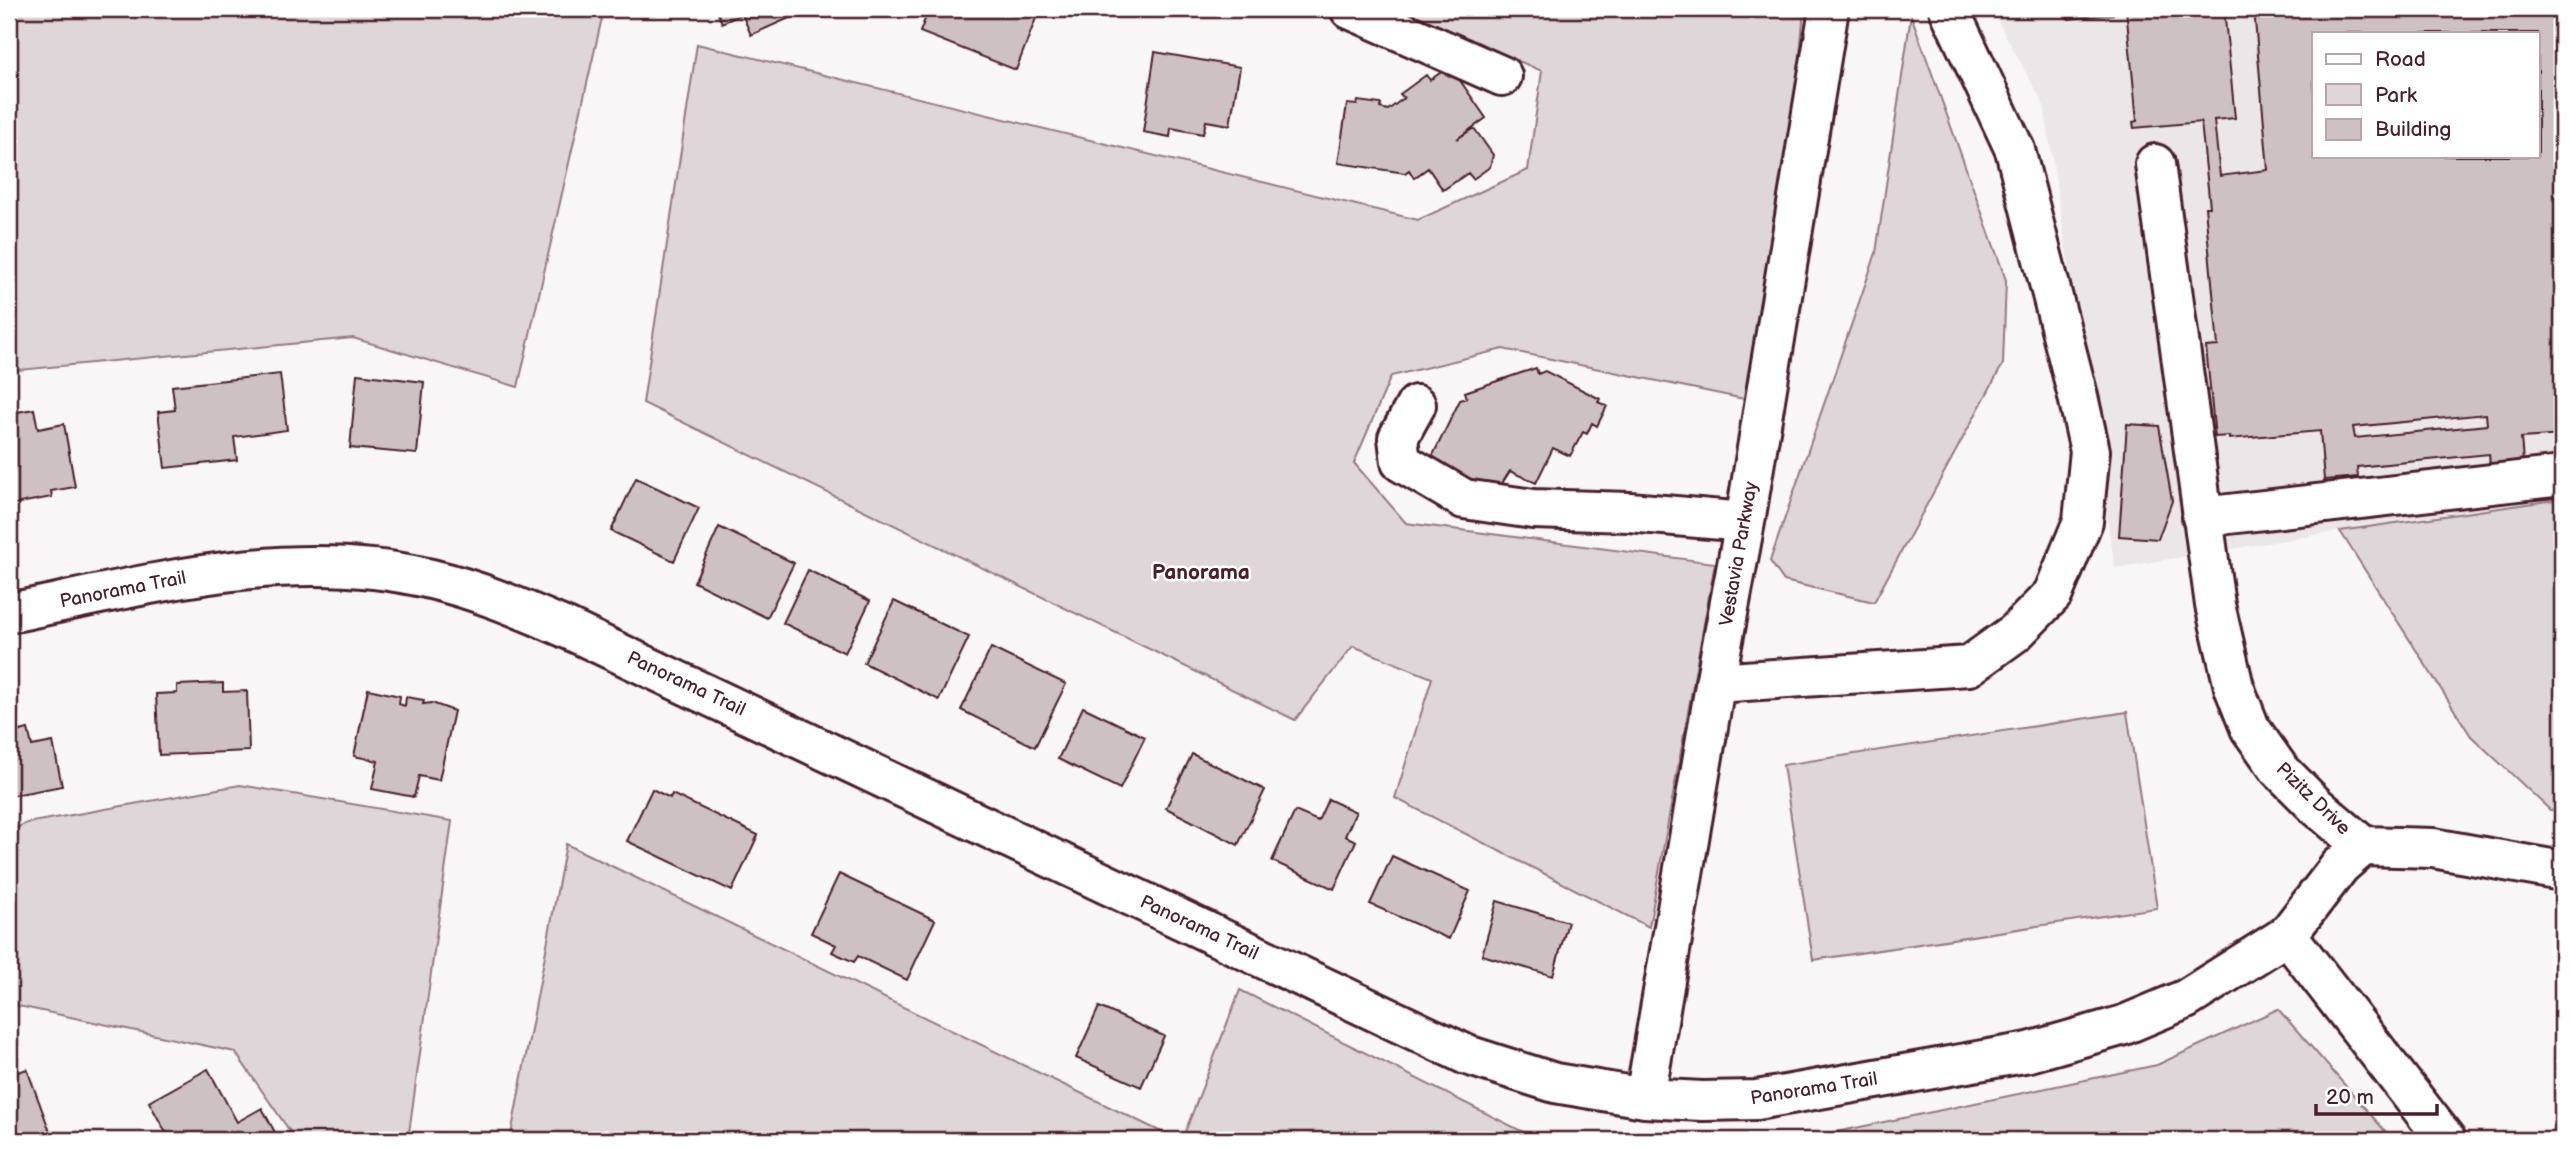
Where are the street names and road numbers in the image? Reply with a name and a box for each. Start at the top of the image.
street label: Vestavia Parkway [1715,479,1763,628]
street label: Panorama Trail [58,566,188,614]
street label: Panorama Trail [623,647,749,721]
street label: Pizitz Drive [2271,758,2355,840]
street label: Panorama Trail [1136,891,1262,965]
street label: Panorama Trail [1749,1068,1879,1110]

